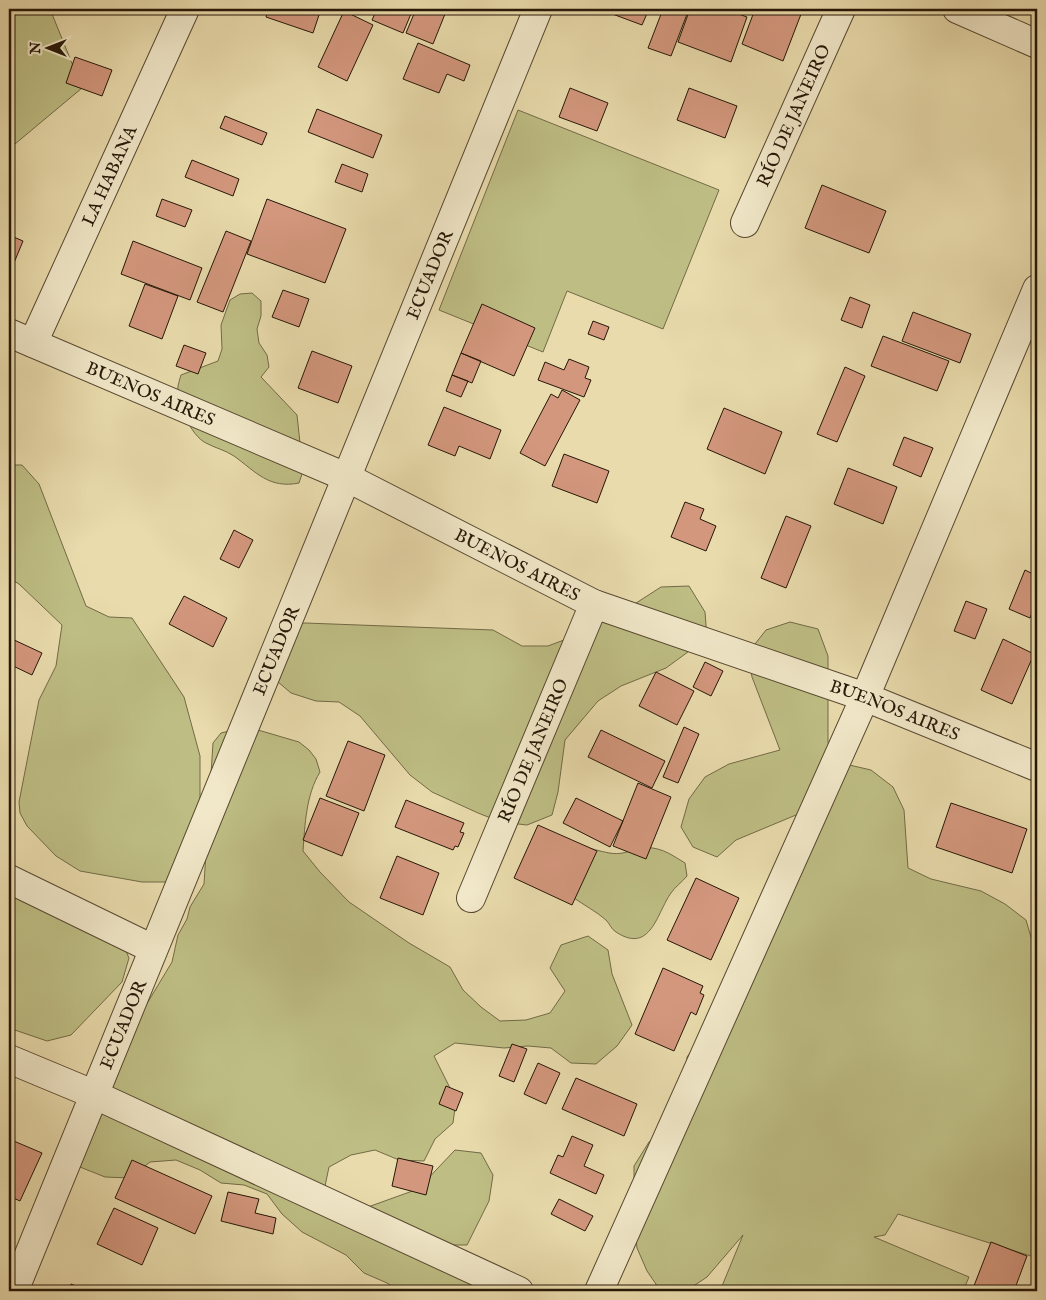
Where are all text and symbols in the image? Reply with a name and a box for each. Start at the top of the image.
north arrow [22,22,72,72]
street label: RÍO DE JANEIRO [753,41,837,191]
text: N [27,42,45,55]
street label: LA HABANA [78,121,144,230]
street label: ECUADOR [402,226,460,323]
street label: BUENOS AIRES [82,357,218,433]
street label: BUENOS AIRES [450,524,583,608]
street label: ECUADOR [249,602,306,699]
street label: RÍO DE JANEIRO [494,676,574,826]
street label: BUENOS AIRES [826,676,963,747]
street label: ECUADOR [96,975,153,1073]

